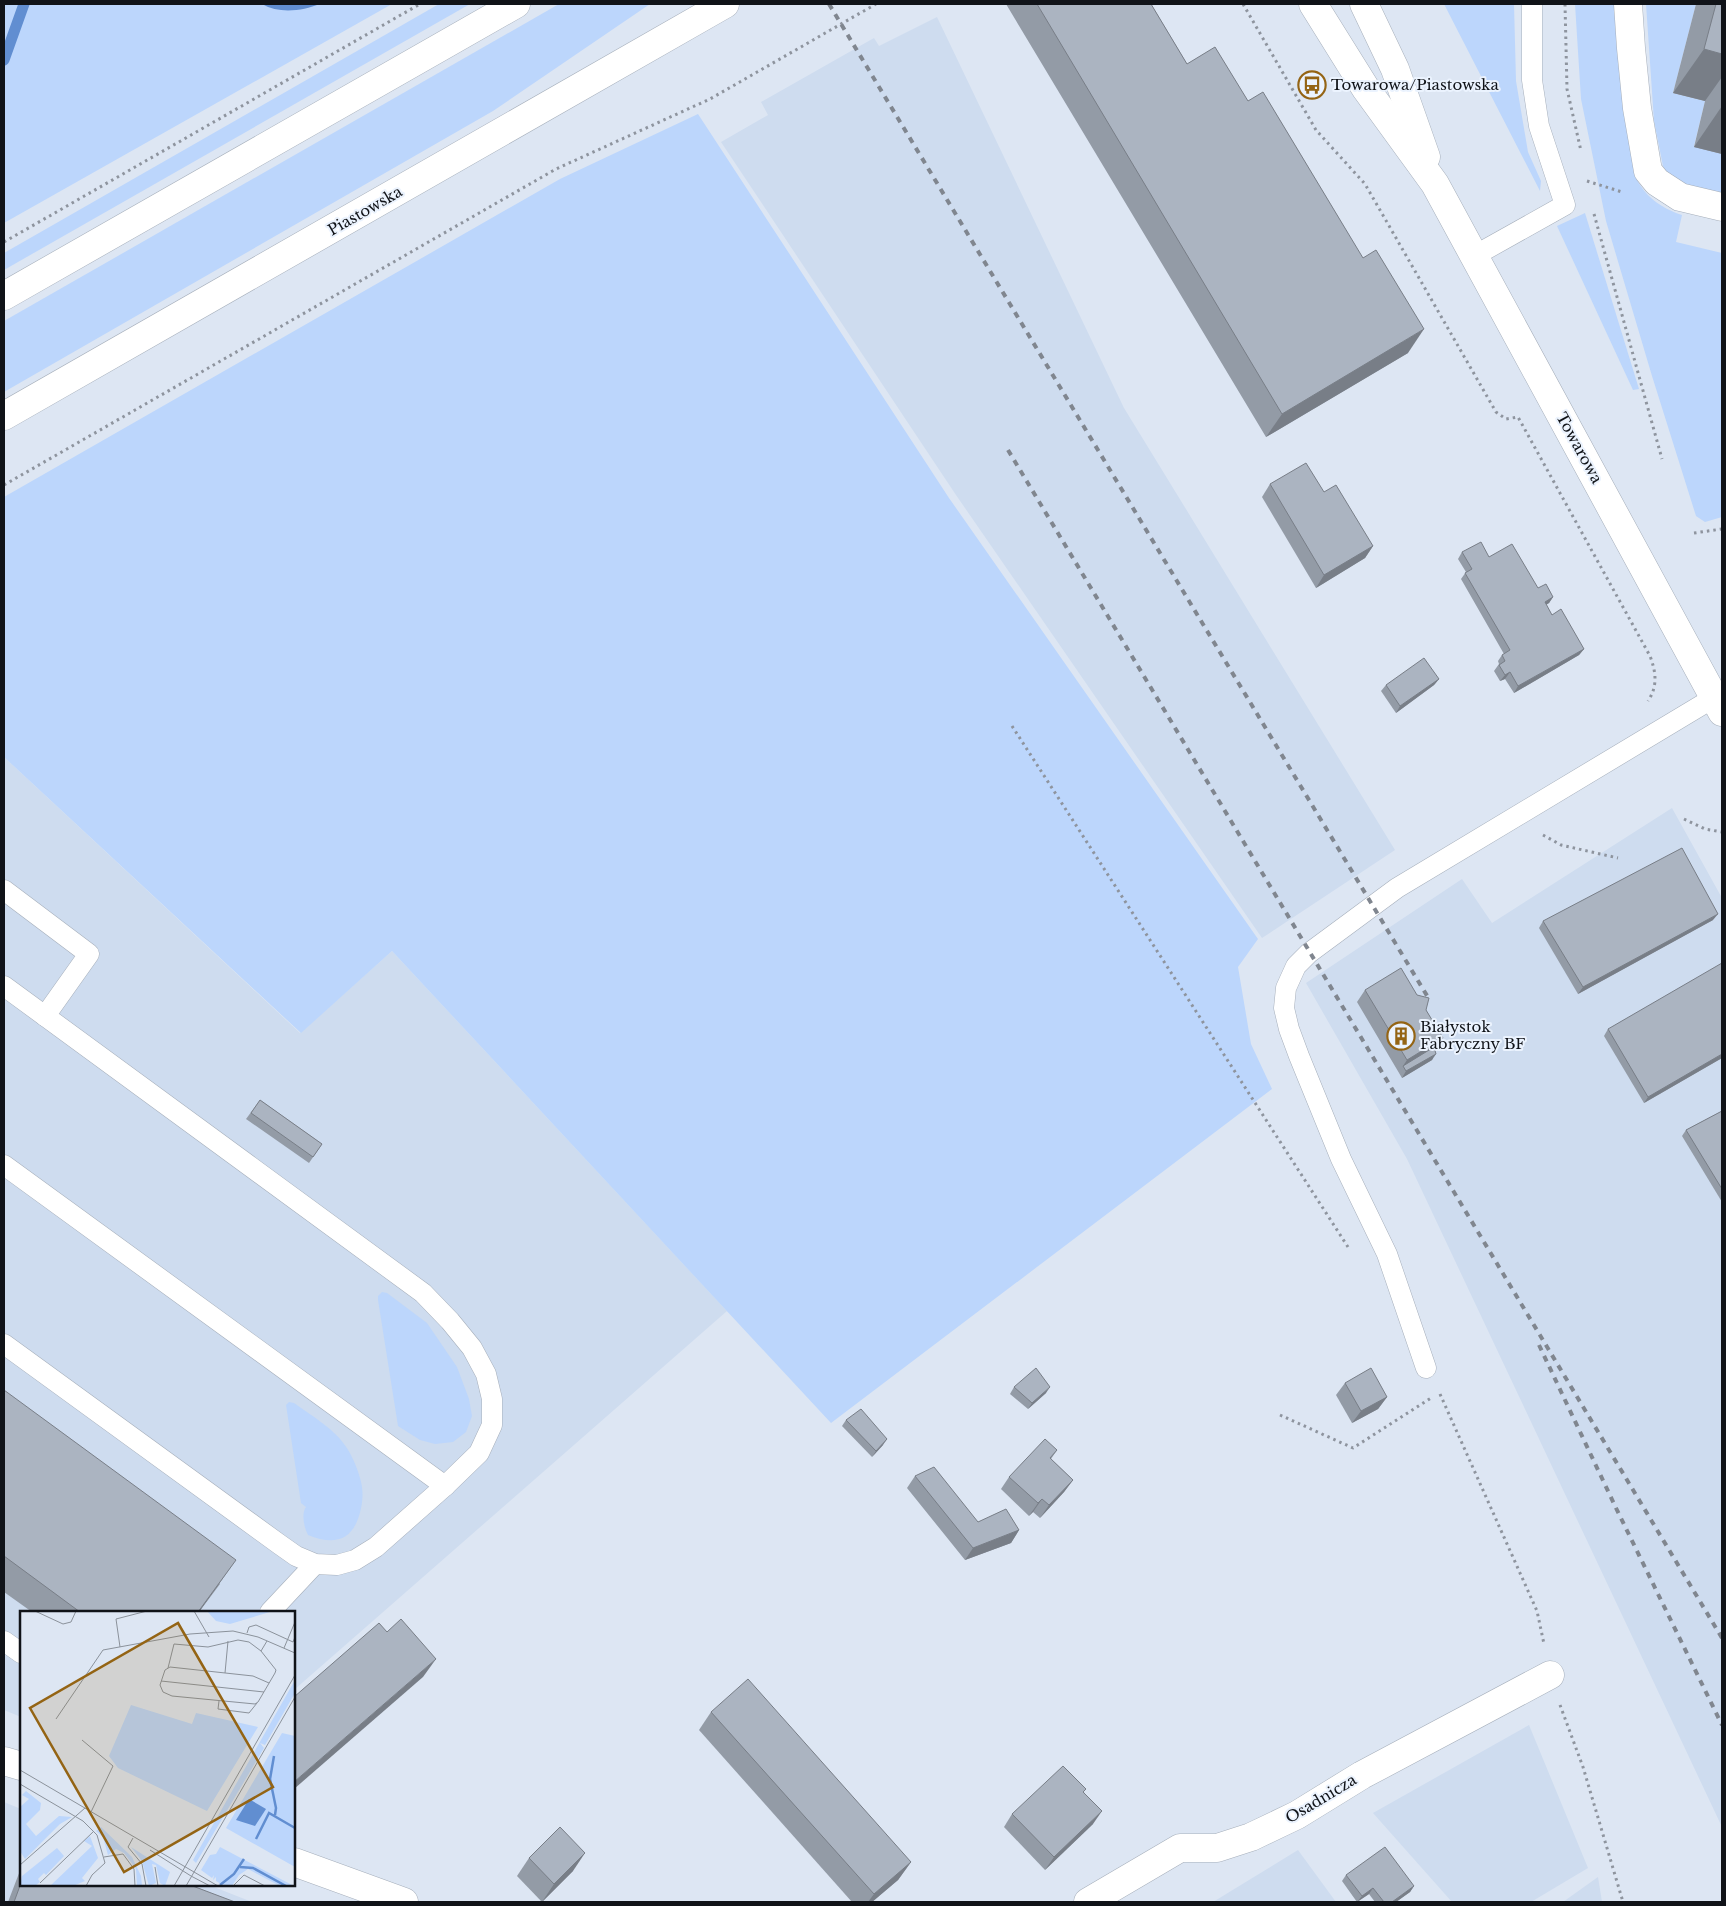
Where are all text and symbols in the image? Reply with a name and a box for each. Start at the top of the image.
bus stop icon: Towarowa/Piastowska [1297,70,1327,100]
place label: Towarowa/Piastowska [1331,75,1500,94]
street label: Piastowska [324,181,406,239]
street label: Towarowa [1552,409,1607,487]
place label: Białystok Fabryczny BF [1420,1017,1525,1053]
building icon: Białystok Fabryczny BF [1386,1021,1416,1051]
inset map [20,1611,295,1886]
street label: Osadnicza [1282,1770,1360,1827]

